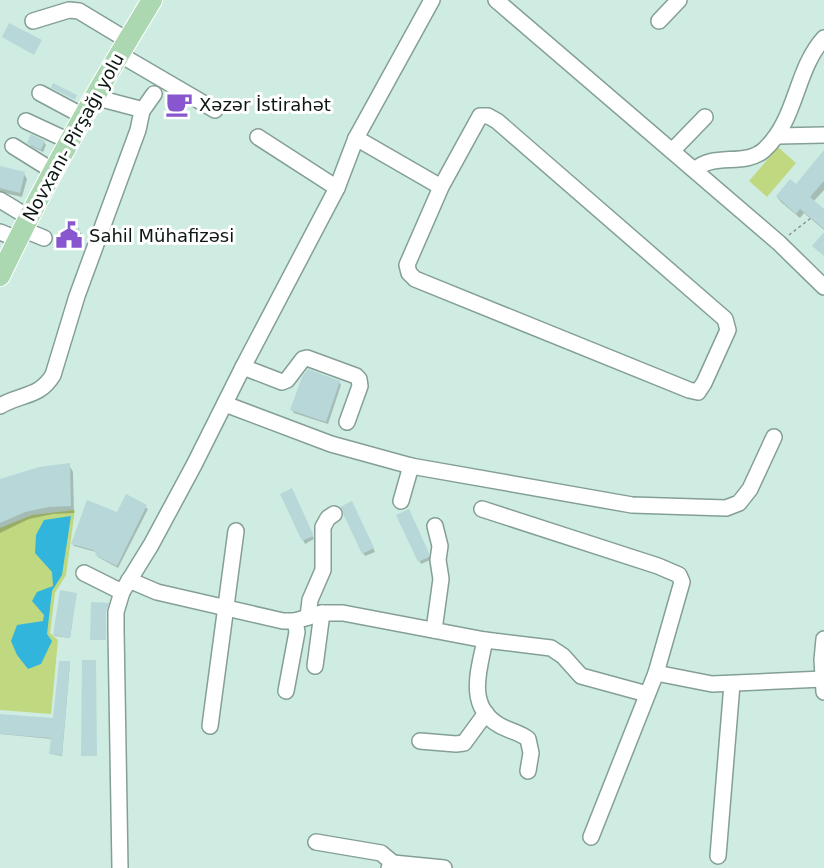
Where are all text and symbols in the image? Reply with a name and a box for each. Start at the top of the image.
street label: Novxanı- Pirşağı yolu [18,49,128,225]
cafe icon: Xəzər İstirahət [164,89,194,119]
place label: Xəzər İstirahət [199,94,331,115]
public building icon: Sahil Mühafizəsi [54,220,84,250]
place label: Sahil Mühafizəsi [89,225,234,246]

